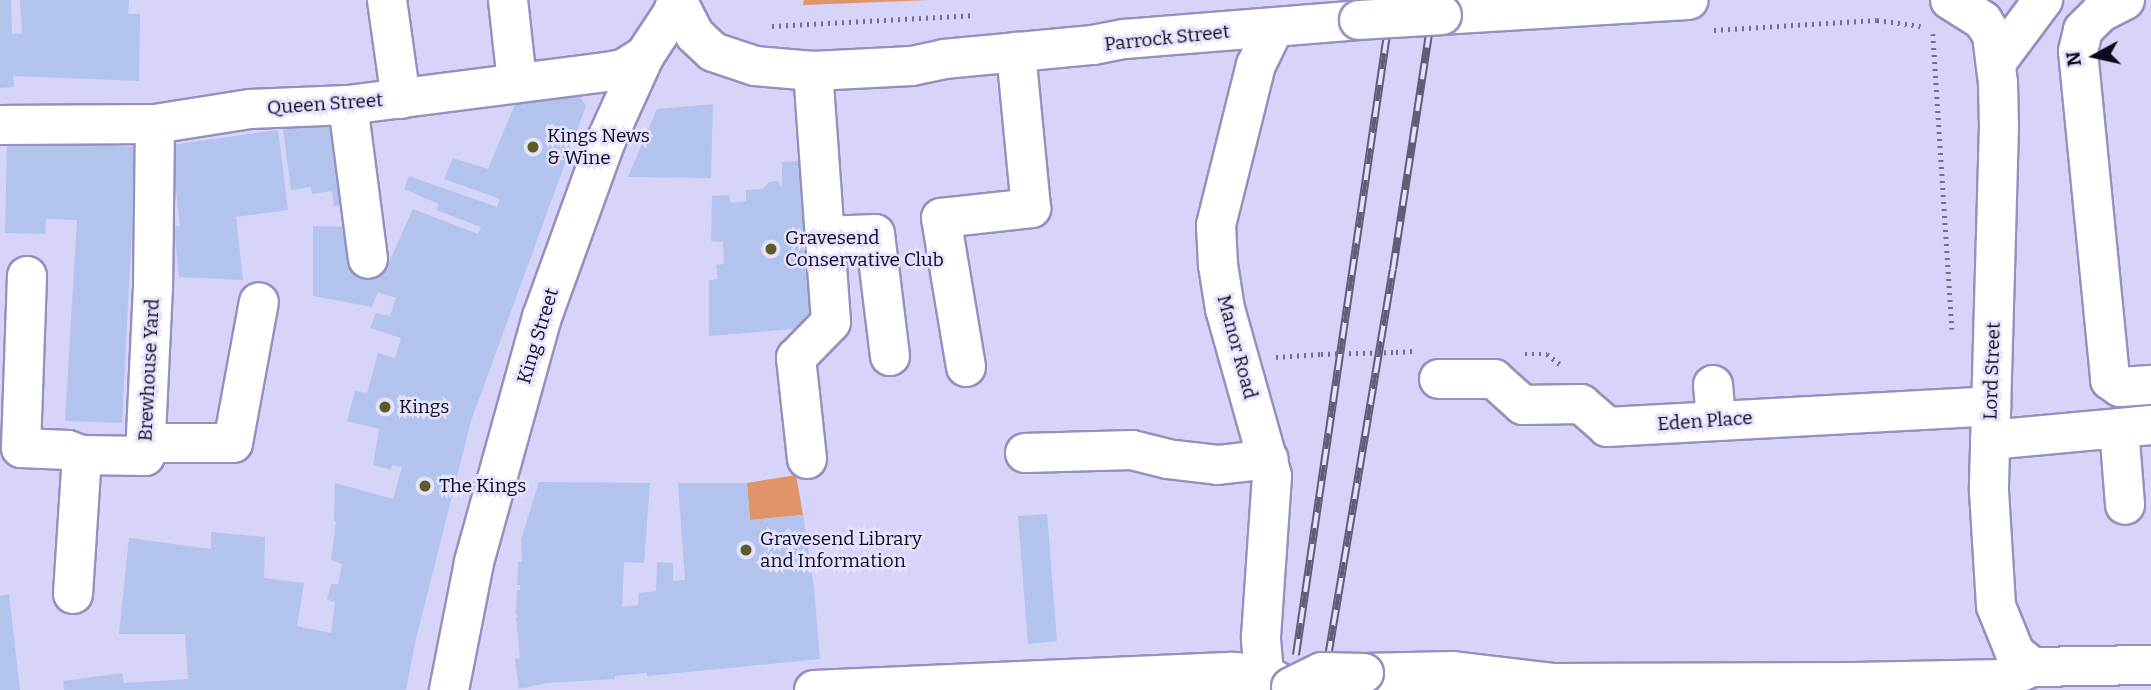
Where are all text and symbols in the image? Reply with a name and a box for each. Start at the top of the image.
street label: Parrock Street [1103,20,1231,56]
north arrow [2060,21,2130,91]
text: N [2061,50,2086,68]
street label: Queen Street [266,89,384,119]
place label: Kings News & Wine [547,125,650,169]
marker: Kings News & Wine [525,139,541,155]
place label: Gravesend Conservative Club [785,227,944,271]
marker: Gravesend Conservative Club [763,241,779,257]
street label: King Street [513,285,563,387]
street label: Manor Road [1212,292,1262,402]
street label: Brewhouse Yard [134,298,164,442]
street label: Lord Street [1979,322,2005,420]
place label: Kings [399,396,449,418]
marker: Kings [377,399,393,415]
street label: Eden Place [1657,406,1753,436]
place label: The Kings [439,475,526,497]
marker: The Kings [417,478,433,494]
place label: Gravesend Library and Information [760,528,922,572]
marker: Gravesend Library and Information [738,542,754,558]

